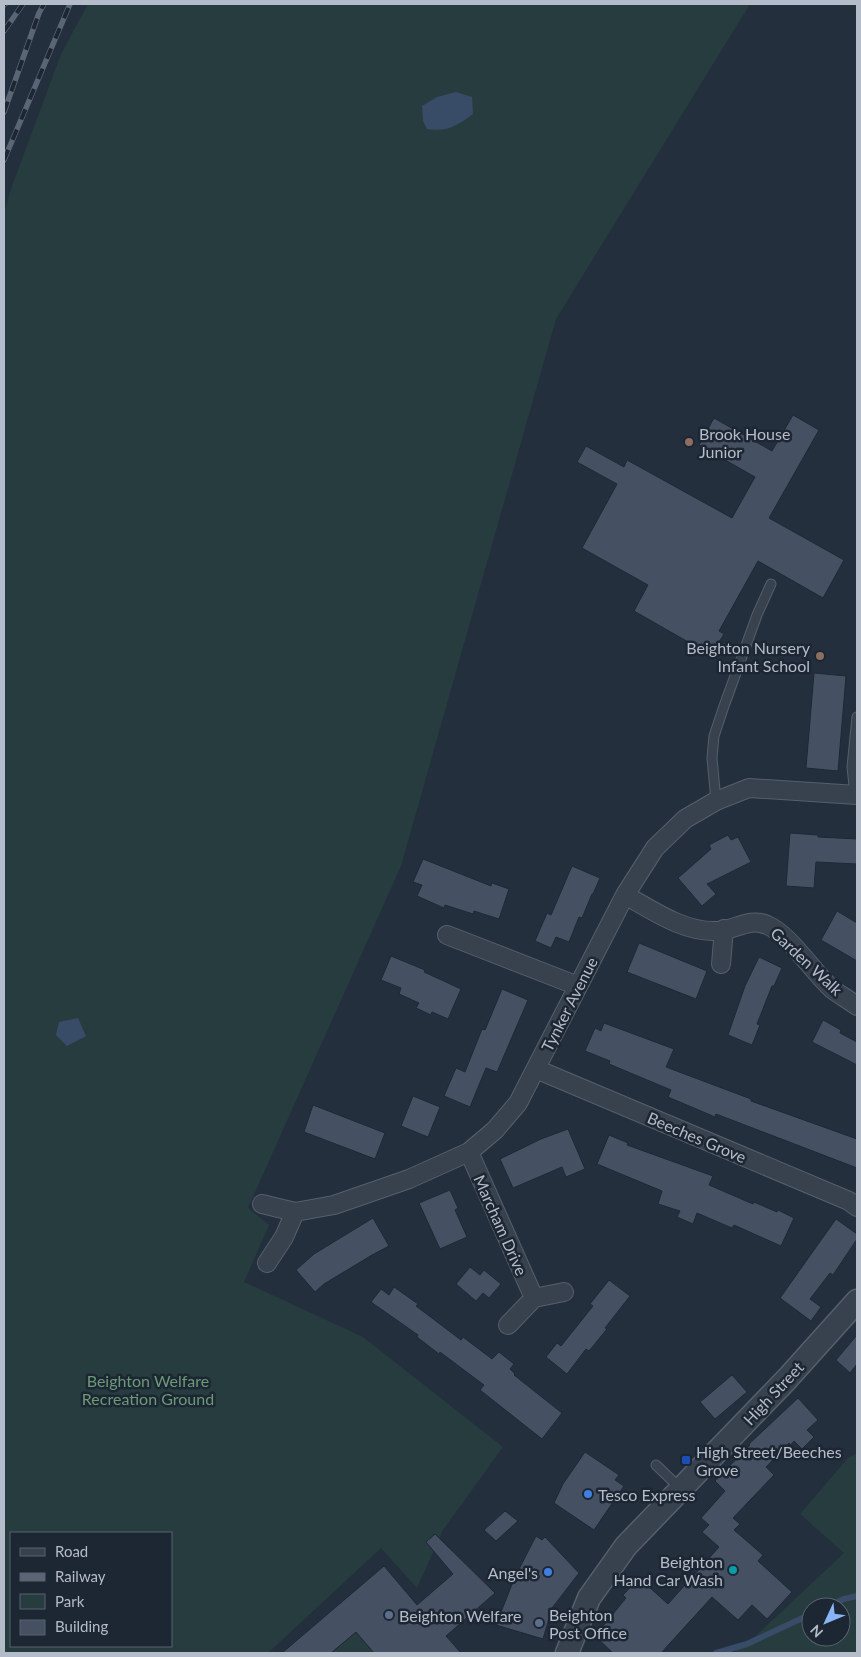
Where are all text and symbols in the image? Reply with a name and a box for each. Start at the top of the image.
place label: Brook House Junior [699,424,790,461]
marker: Brook House Junior [683,436,695,448]
place label: Beighton Nursery Infant School [686,638,811,675]
marker: Beighton Nursery Infant School [814,650,826,662]
street label: Garden Walk [767,923,847,1000]
street label: Tynker Avenue [537,954,601,1054]
street label: Beeches Grove [645,1108,749,1166]
street label: Marcham Drive [470,1172,532,1278]
street label: High Street [739,1357,807,1429]
park label: Beighton Welfare Recreation Ground [82,1371,214,1408]
place label: High Street/Beeches Grove [696,1442,842,1479]
marker: High Street/Beeches Grove [680,1454,692,1466]
place label: Tesco Express [598,1485,696,1504]
marker: Tesco Express [582,1488,594,1500]
legend [10,1532,172,1647]
text: Road [55,1542,88,1560]
place label: Beighton Hand Car Wash [614,1552,723,1589]
place label: Angel's [488,1563,538,1582]
marker: Beighton Hand Car Wash [727,1564,739,1576]
marker: Angel's [542,1566,554,1578]
text: Railway [55,1567,106,1585]
text: Park [55,1592,85,1610]
north arrow [801,1597,851,1647]
place label: Beighton Post Office [549,1605,627,1642]
place label: Beighton Welfare [399,1606,522,1625]
marker: Beighton Welfare [383,1609,395,1621]
text: Building [55,1617,108,1635]
marker: Beighton Post Office [533,1617,545,1629]
text: N [806,1622,826,1641]

